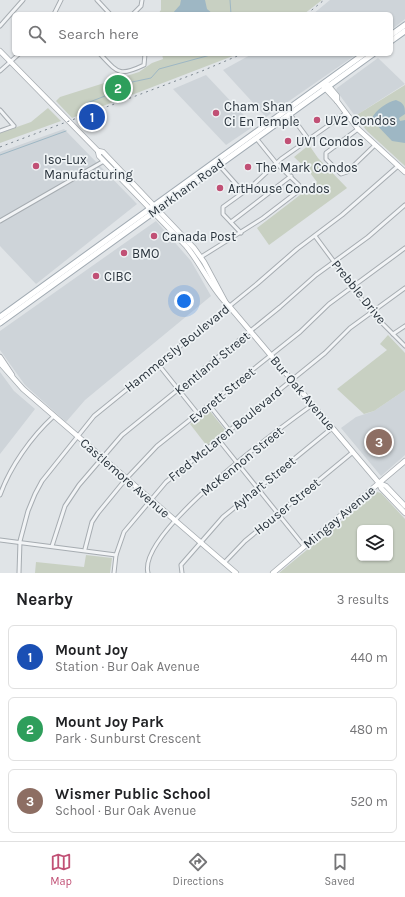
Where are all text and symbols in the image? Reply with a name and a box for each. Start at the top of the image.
search box [12,12,393,56]
icon: search [26,23,48,45]
text: Search here [58,25,139,43]
pin: 2 [105,73,131,103]
place label: Cham Shan Ci En Temple [224,99,300,129]
pin: 1 [79,102,105,132]
marker: Cham Shan Ci En Temple [211,108,221,118]
place label: UV2 Condos [325,113,396,128]
marker: UV2 Condos [312,115,322,125]
place label: UV1 Condos [296,134,364,149]
marker: UV1 Condos [283,136,293,146]
place label: Iso-Lux Manufacturing [44,152,133,182]
street label: Markham Road [145,155,227,221]
place label: The Mark Condos [256,160,358,175]
marker: Iso-Lux Manufacturing [31,161,41,171]
marker: The Mark Condos [243,162,253,172]
place label: ArtHouse Condos [228,181,330,196]
marker: ArtHouse Condos [215,183,225,193]
place label: Canada Post [162,229,236,244]
marker: Canada Post [149,231,159,241]
place label: BMO [132,246,159,261]
marker: BMO [119,248,129,258]
street label: Prebble Drive [329,257,389,327]
place label: CIBC [104,269,132,284]
marker: CIBC [91,271,101,281]
your location [174,291,194,311]
street label: Hammersly Boulevard [122,301,232,395]
street label: Kentland Street [171,328,253,398]
street label: Bur Oak Avenue [268,353,339,433]
street label: Everett Street [186,364,258,426]
street label: Fred McLaren Boulevard [165,384,285,484]
street label: McKennon Street [198,423,286,499]
pin: 3 [366,427,392,457]
street label: Castlemore Avenue [77,435,173,521]
street label: Ayhart Street [230,453,299,513]
street label: Houser Street [251,475,323,537]
street label: Mingay Avenue [300,482,378,551]
map controls [357,525,393,561]
button: layers [357,525,393,561]
text: Nearby [16,589,73,609]
text: 3 results [337,592,389,607]
text: Mount Joy [55,641,128,659]
text: 1 [28,650,32,665]
text: 440 m [351,650,388,665]
text: Station · Bur Oak Avenue [55,659,200,674]
text: Mount Joy Park [55,713,164,731]
text: 2 [26,722,34,737]
text: 480 m [350,722,388,737]
text: Park · Sunburst Crescent [55,731,201,746]
text: Wismer Public School [55,785,211,803]
text: 3 [26,794,34,809]
text: 520 m [350,794,388,809]
text: School · Bur Oak Avenue [55,803,196,818]
tab: Map [50,851,72,888]
tab: Directions [172,851,224,888]
tab: Saved [324,851,355,888]

